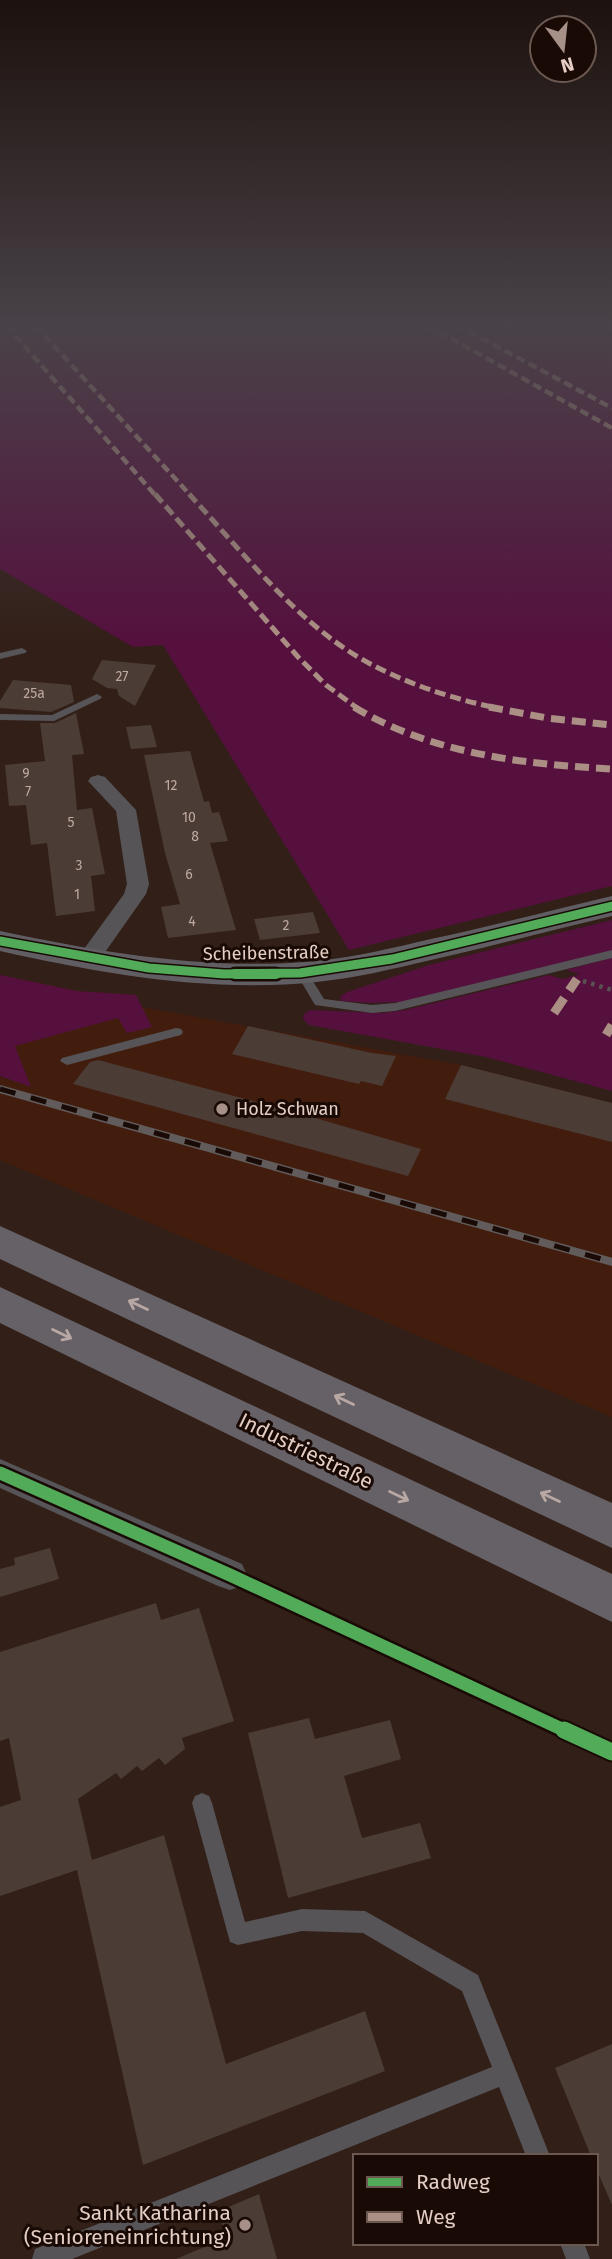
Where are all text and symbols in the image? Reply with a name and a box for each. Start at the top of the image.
north arrow [528,14,598,84]
text: N [558,52,576,78]
house number: 27 [115,668,129,685]
house number: 25a [23,685,45,702]
house number: 9 [22,765,30,782]
house number: 12 [165,777,178,794]
house number: 7 [25,783,31,800]
house number: 10 [182,809,196,826]
house number: 5 [67,814,75,831]
house number: 8 [191,828,199,845]
house number: 3 [76,857,83,874]
house number: 6 [185,866,193,883]
house number: 1 [74,886,80,903]
house number: 4 [188,913,196,930]
house number: 2 [283,917,290,934]
street label: Scheibenstraße [203,941,329,965]
place label: Holz Schwan [236,1098,339,1120]
marker: Holz Schwan [214,1101,230,1117]
one-way arrow [127,1298,149,1311]
one-way arrow [51,1328,72,1341]
one-way arrow [334,1393,355,1407]
street label: Industriestraße [235,1407,377,1495]
one-way arrow [388,1490,409,1503]
one-way arrow [540,1490,561,1503]
legend [353,2154,598,2245]
text: Radweg [416,2169,490,2195]
place label: Sankt Katharina (Senioreneinrichtung) [24,2200,231,2250]
text: Weg [416,2204,456,2230]
marker: Sankt Katharina (Senioreneinrichtung) [237,2217,253,2233]

